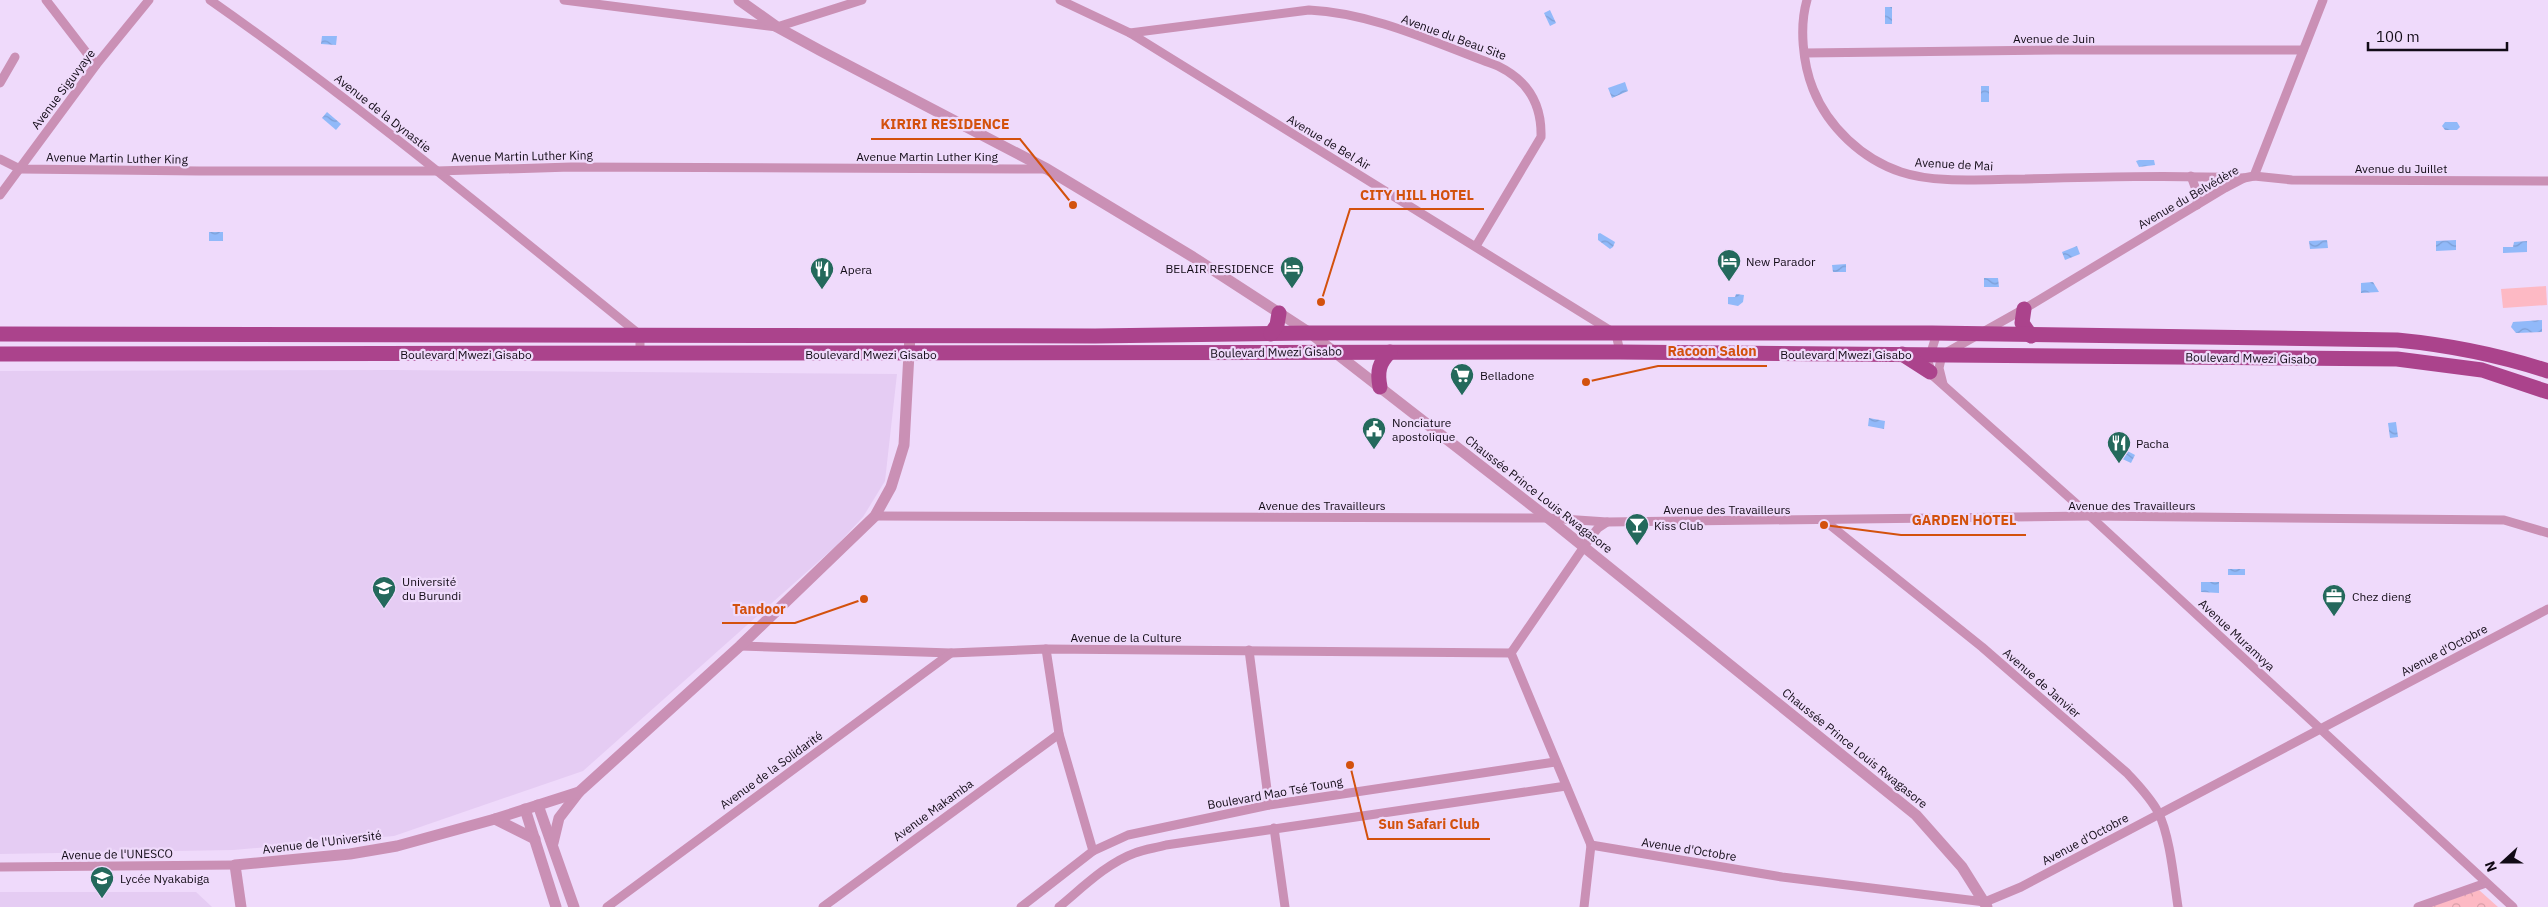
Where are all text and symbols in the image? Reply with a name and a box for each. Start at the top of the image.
street label: Avenue du Beau Site [1399,11,1509,63]
scale bar [2368,20,2507,52]
text: 100 m [2376,27,2420,46]
street label: Avenue de Juin [2013,31,2095,46]
street label: Avenue Siguvyaye [28,46,98,132]
street label: Avenue de la Dynastie [332,71,435,156]
callout: KIRIRI RESIDENCE [871,110,1020,139]
street label: Avenue de Bel Air [1284,111,1374,173]
text: KIRIRI RESIDENCE [881,115,1009,133]
street label: Avenue Martin Luther King [451,147,594,165]
street label: Avenue Martin Luther King [46,149,189,167]
street label: Avenue Martin Luther King [856,149,999,164]
street label: Avenue de Mai [1914,154,1994,174]
street label: Avenue du Juillet [2355,161,2447,176]
street label: Avenue du Belvédère [2135,162,2241,232]
callout: CITY HILL HOTEL [1350,180,1484,209]
text: CITY HILL HOTEL [1360,186,1474,204]
hotel icon: New Parador [1716,248,1742,282]
place label: New Parador [1746,254,1816,269]
hotel icon: BELAIR RESIDENCE [1279,255,1305,289]
restaurant icon: Apera [809,256,835,290]
place label: BELAIR RESIDENCE [1165,261,1274,276]
place label: Apera [840,262,873,277]
callout: Racoon Salon [1658,337,1767,366]
text: Racoon Salon [1667,342,1757,360]
street label: Boulevard Mwezi Gisabo [1210,343,1342,361]
street label: Boulevard Mwezi Gisabo [400,347,532,362]
street label: Boulevard Mwezi Gisabo [805,347,937,362]
street label: Boulevard Mwezi Gisabo [1780,347,1912,362]
street label: Boulevard Mwezi Gisabo [2185,349,2317,367]
supermarket icon: Belladone [1449,362,1475,396]
place label: Belladone [1480,368,1535,383]
place label: Nonciature apostolique [1392,415,1456,444]
public building icon: Nonciature apostolique [1361,416,1387,450]
restaurant icon: Pacha [2106,430,2132,464]
street label: Chaussée Prince Louis Rwagasore [1463,432,1616,556]
place label: Pacha [2136,436,2169,451]
street label: Avenue des Travailleurs [1258,498,1386,513]
street label: Avenue des Travailleurs [2068,498,2196,513]
street label: Avenue des Travailleurs [1663,502,1791,517]
callout: GARDEN HOTEL [1901,506,2026,535]
text: GARDEN HOTEL [1912,511,2016,529]
bar icon: Kiss Club [1624,512,1650,546]
place label: Kiss Club [1654,518,1704,533]
place label: Université du Burundi [402,574,461,603]
school or university icon: Université du Burundi [371,575,397,609]
office icon: Chez dieng [2321,583,2347,617]
place label: Chez dieng [2352,589,2412,604]
callout: Tandoor [722,594,795,623]
street label: Avenue Muramvya [2196,596,2279,675]
text: Tandoor [732,600,786,618]
street label: Avenue d'Octobre [2398,621,2490,679]
street label: Avenue de la Culture [1070,630,1182,645]
street label: Avenue de Janvier [2000,645,2085,721]
street label: Chaussée Prince Louis Rwagasore [1779,685,1931,811]
street label: Avenue de la Solidarité [717,727,826,812]
street label: Boulevard Mao Tsé Toung [1206,774,1345,812]
street label: Avenue Makamba [890,776,977,844]
callout: Sun Safari Club [1368,810,1490,839]
street label: Avenue d'Octobre [2039,810,2131,868]
text: Sun Safari Club [1378,815,1480,833]
street label: Avenue de l'Université [262,827,383,857]
street label: Avenue d'Octobre [1640,834,1738,864]
north arrow [2478,837,2528,887]
street label: Avenue de l'UNESCO [61,846,173,862]
text: N [2481,859,2501,875]
school or university icon: Lycée Nyakabiga [89,865,115,899]
place label: Lycée Nyakabiga [120,871,210,886]

